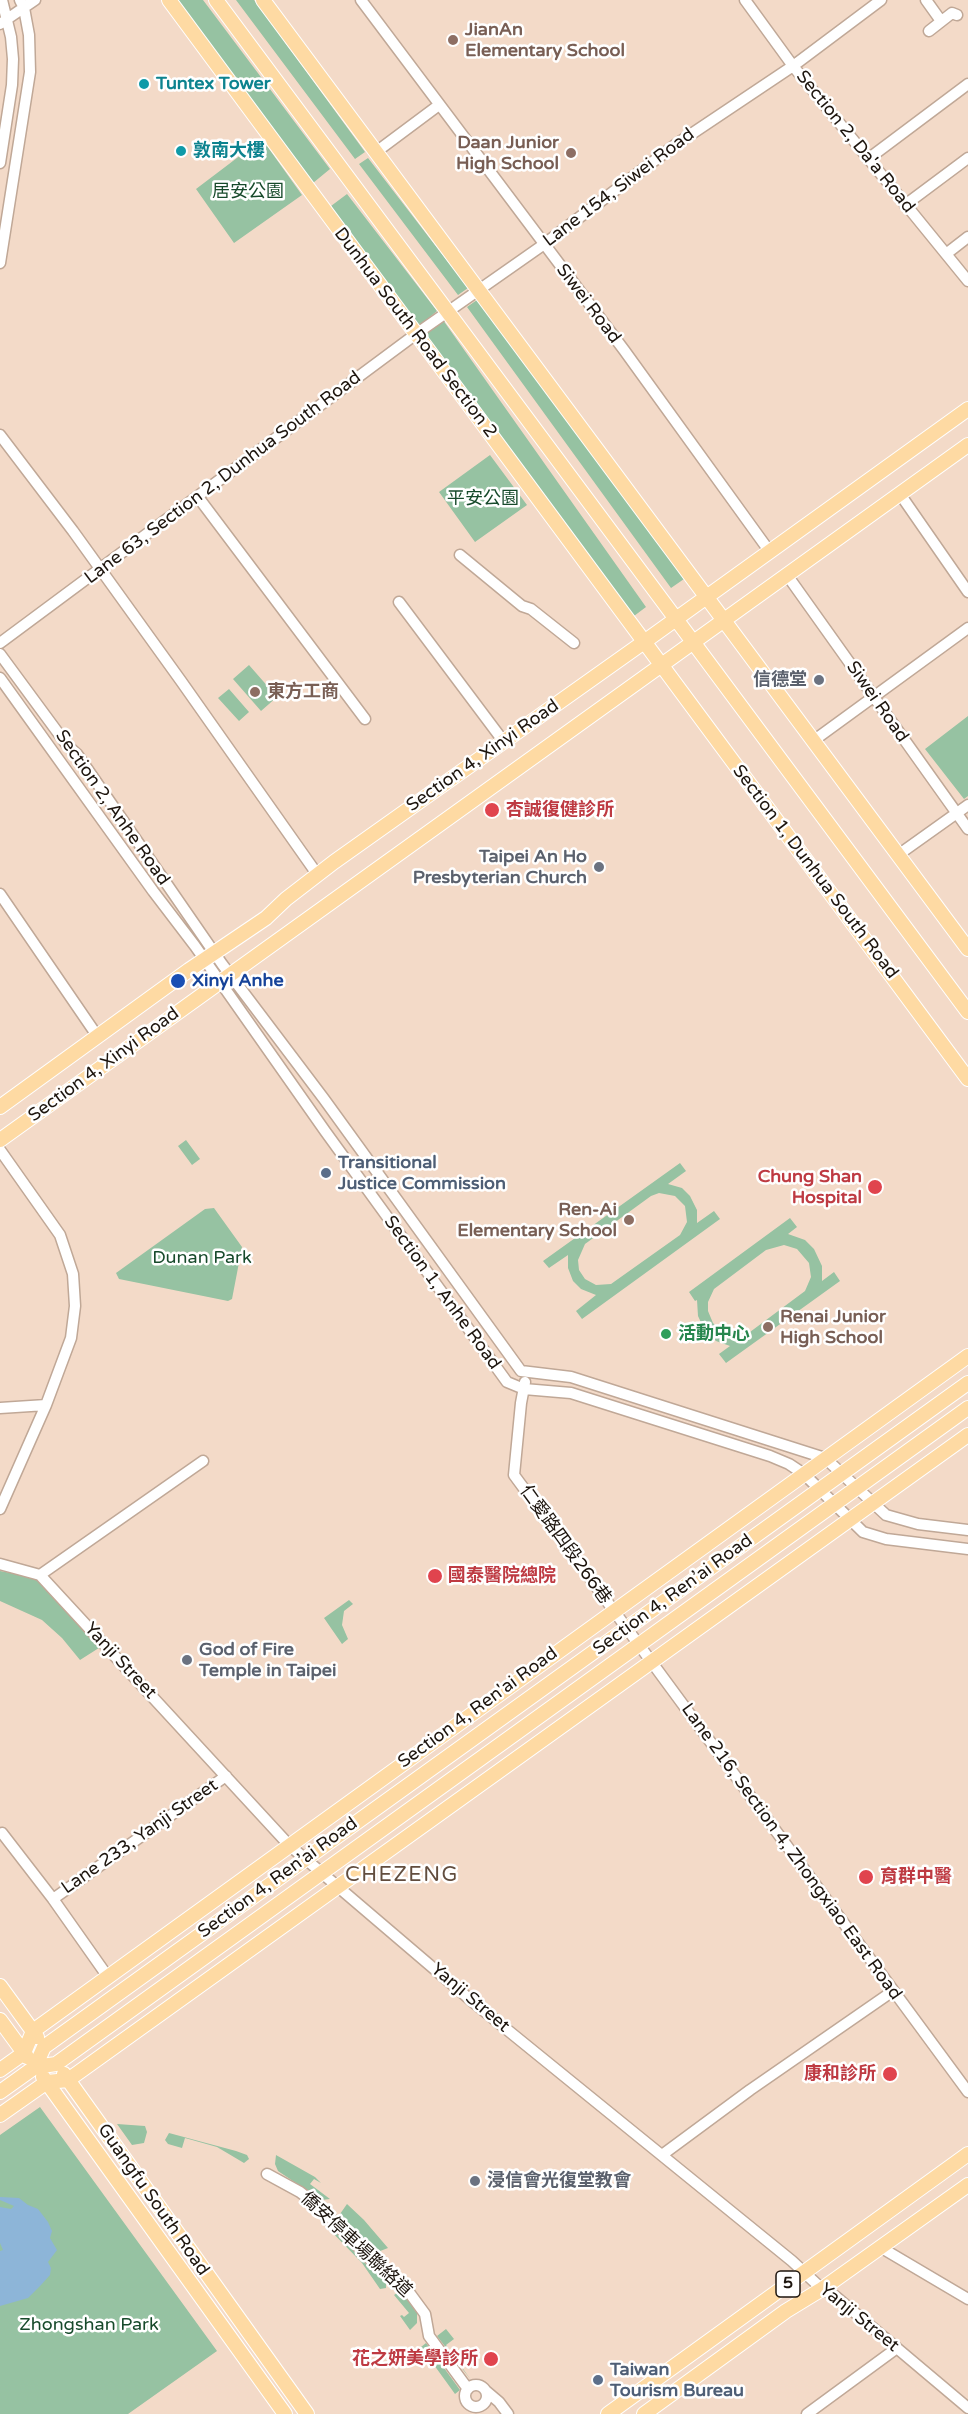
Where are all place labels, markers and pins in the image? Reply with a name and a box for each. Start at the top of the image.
place label: JianAn Elementary School [465,19,625,62]
marker: JianAn Elementary School [446,33,460,47]
place label: Tuntex Tower [156,73,271,95]
marker: Tuntex Tower [137,77,151,91]
place label: Daan Junior High School [456,132,559,174]
place label: 敦南大樓 [193,140,265,162]
marker: 敦南大樓 [174,144,188,158]
marker: Daan Junior High School [564,146,578,160]
place label: 信德堂 [753,669,807,691]
marker: 信德堂 [812,673,826,687]
place label: 東方工商 [267,681,339,703]
marker: 東方工商 [248,685,262,699]
place label: 杏誠復健診所 [506,799,614,821]
marker: 杏誠復健診所 [483,801,501,819]
place label: Taipei An Ho Presbyterian Church [413,846,587,888]
marker: Taipei An Ho Presbyterian Church [592,860,606,874]
place label: Xinyi Anhe [192,970,284,992]
marker: Xinyi Anhe [169,972,187,990]
place label: Transitional Justice Commission [338,1152,506,1194]
marker: Transitional Justice Commission [319,1166,333,1180]
place label: Chung Shan Hospital [758,1166,862,1208]
marker: Chung Shan Hospital [866,1178,884,1196]
place label: Ren-Ai Elementary School [457,1199,617,1242]
marker: Ren-Ai Elementary School [622,1213,636,1227]
place label: Renai Junior High School [780,1306,886,1348]
marker: Renai Junior High School [761,1320,775,1334]
place label: 活動中心 [678,1323,750,1345]
marker: 活動中心 [659,1327,673,1341]
place label: 國泰醫院總院 [448,1565,556,1587]
marker: 國泰醫院總院 [426,1567,444,1585]
place label: God of Fire Temple in Taipei [199,1639,337,1682]
marker: God of Fire Temple in Taipei [180,1653,194,1667]
place label: 育群中醫 [880,1866,952,1888]
marker: 育群中醫 [857,1868,875,1886]
place label: 康和診所 [804,2063,876,2085]
marker: 康和診所 [881,2065,899,2083]
place label: 浸信會光復堂教會 [487,2170,631,2192]
marker: 浸信會光復堂教會 [468,2174,482,2188]
place label: 花之妍美學診所 [352,2348,478,2370]
marker: 花之妍美學診所 [482,2350,500,2368]
place label: Taiwan Tourism Bureau [610,2359,744,2402]
marker: Taiwan Tourism Bureau [591,2373,605,2387]

